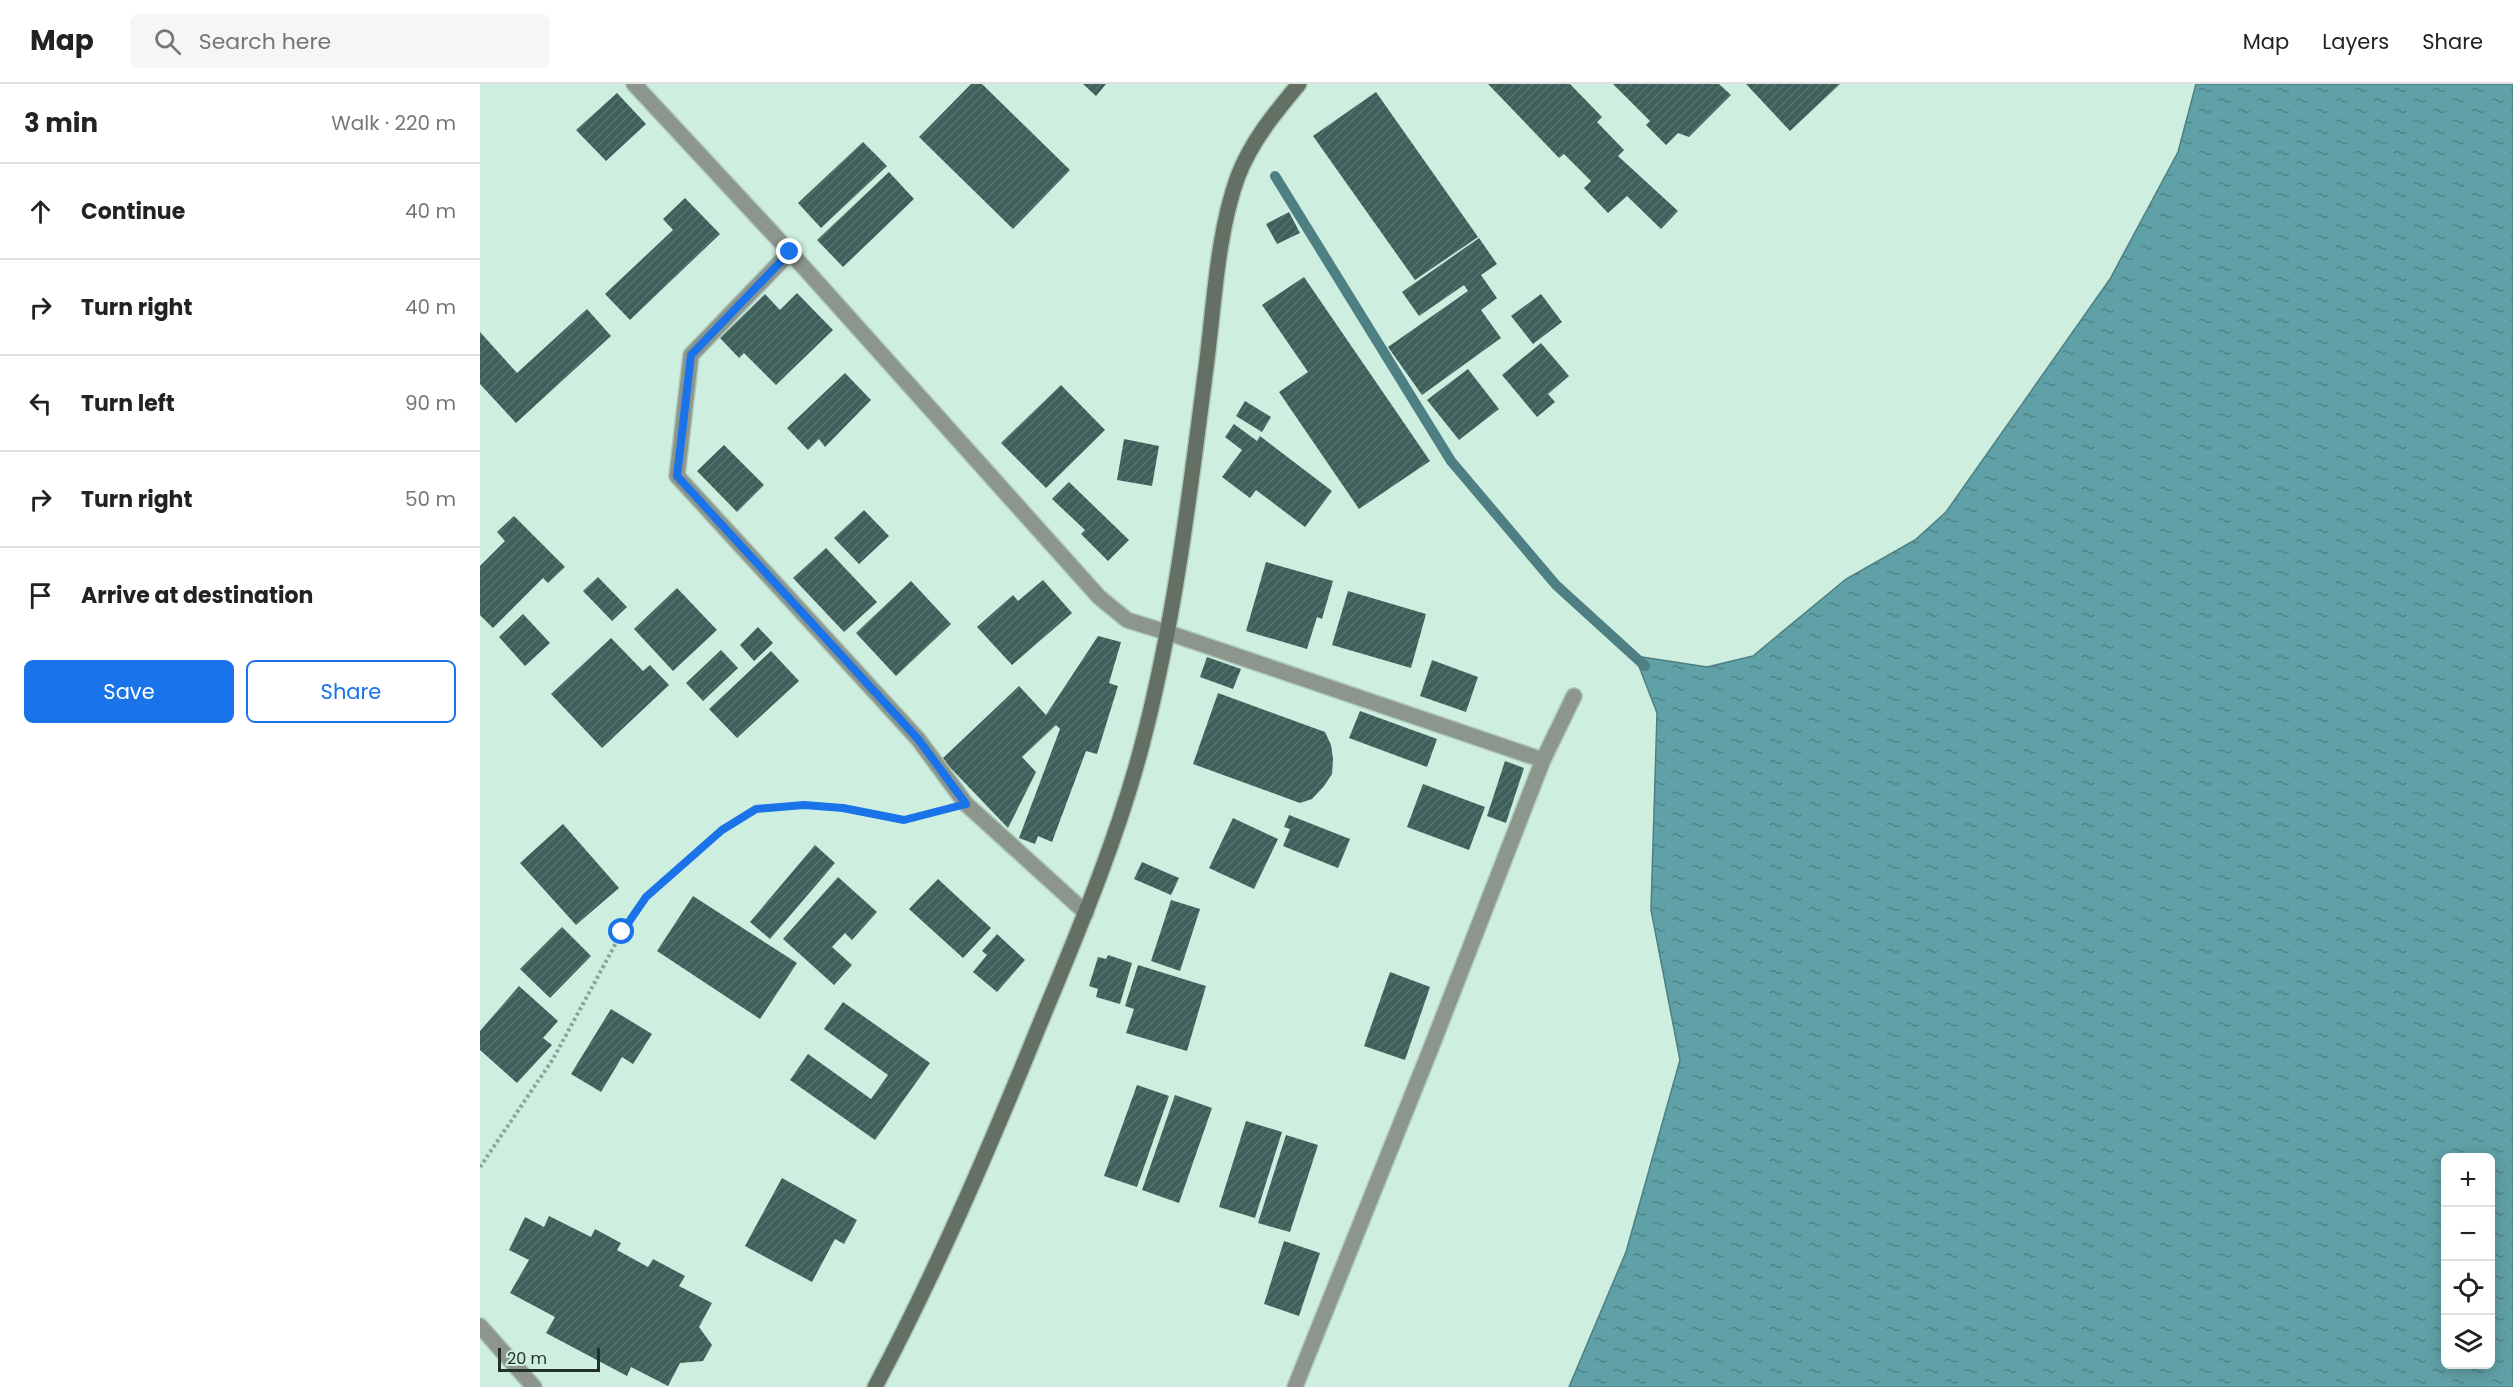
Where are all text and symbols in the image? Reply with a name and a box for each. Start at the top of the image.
search box [130,14,550,68]
text: Map [30,21,94,60]
icon: search [151,25,184,58]
text: Search here [199,26,331,57]
text: Map [2243,27,2289,56]
text: Layers [2322,27,2389,56]
text: Share [2422,27,2483,56]
text: 3 min [24,105,98,141]
text: Walk · 220 m [331,109,456,137]
icon: ahead [24,195,57,228]
text: Continue [81,196,185,227]
text: 40 m [405,197,456,225]
route end [776,238,802,264]
icon: right [24,291,57,324]
text: Turn right [81,292,192,323]
text: 40 m [405,293,456,321]
icon: left [24,387,57,420]
text: Turn left [81,388,175,419]
text: 90 m [405,389,456,417]
icon: right [24,483,57,516]
text: Turn right [81,484,192,515]
text: 50 m [405,485,456,513]
icon: arrive [24,579,57,612]
text: Arrive at destination [81,580,313,611]
button: Save [24,660,234,723]
button: Share [246,660,456,723]
route start [608,918,634,944]
map controls [2441,1153,2495,1369]
button: + [2441,1153,2495,1207]
button: − [2441,1207,2495,1261]
button: locate [2441,1261,2495,1315]
button: layers [2441,1315,2495,1369]
scale bar [498,1345,600,1372]
text: 20 m [507,1347,547,1370]

